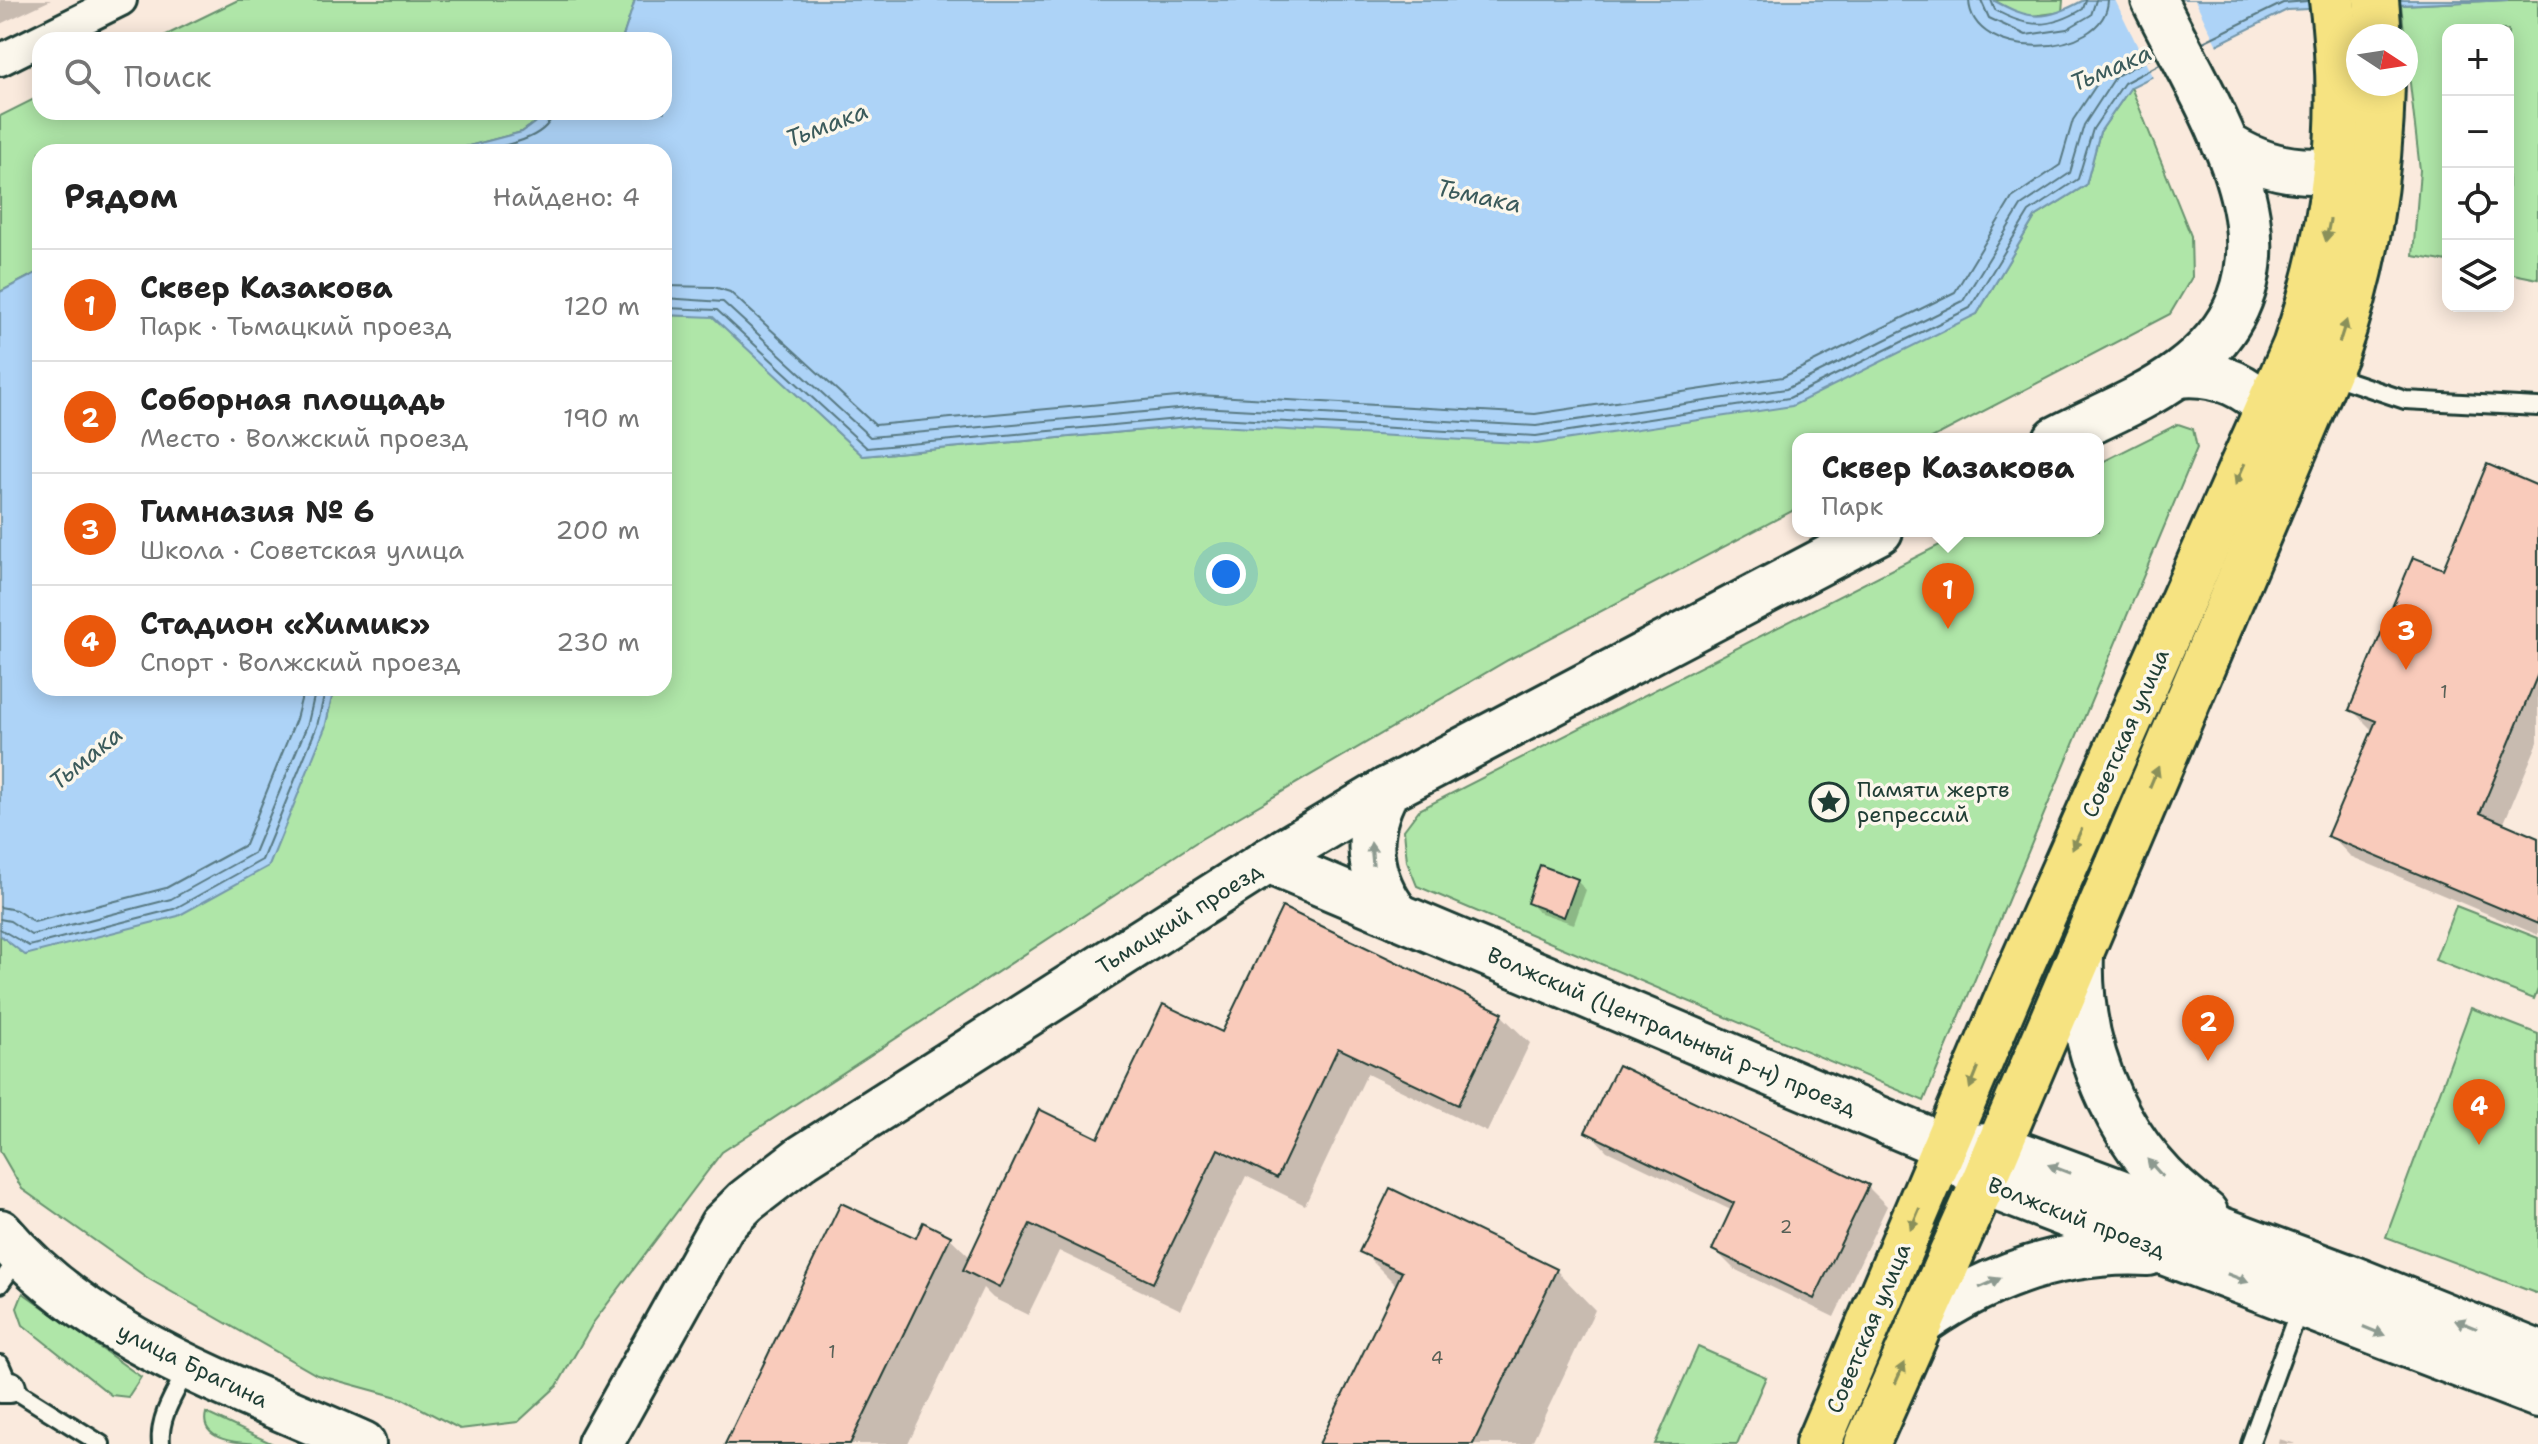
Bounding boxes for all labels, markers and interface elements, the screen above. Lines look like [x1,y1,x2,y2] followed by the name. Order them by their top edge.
[2346,24,2418,96] north arrow
[2442,24,2514,312] map controls
[2442,24,2514,96] button: +
[32,32,672,120] search box
[2065,37,2157,99] water label: Тьмака
[60,54,104,98] icon: search
[124,56,212,97] text: Поиск
[781,95,873,155] water label: Тьмака
[2442,96,2514,168] button: −
[2442,168,2514,240] button: locate
[1434,171,1524,221] water label: Тьмака
[64,173,178,219] text: Рядом
[493,179,640,214] text: Найдено: 4
[2321,217,2333,242] one-way arrow
[2442,240,2514,312] button: layers
[140,267,393,308] text: Сквер Казакова
[84,288,96,323] text: 1
[564,288,640,323] text: 120 m
[140,308,451,343] text: Парк · Тьмацкий проезд
[2337,319,2350,343] one-way arrow
[140,379,445,420] text: Соборная площадь
[81,400,99,435] text: 2
[563,400,640,435] text: 190 m
[140,420,468,455] text: Место · Волжский проезд
[1792,433,2104,537] popup
[1822,447,2074,488] text: Сквер Казакова
[2233,462,2247,485] one-way arrow
[1822,488,1883,523] text: Парк
[140,491,374,532] text: Гимназия № 6
[81,512,99,547] text: 3
[555,512,640,547] text: 200 m
[140,532,464,567] text: Школа · Советская улица
[1206,554,1246,594] your location
[1922,563,1974,629] pin: 1
[140,603,430,644] text: Стадион «Химик»
[2380,604,2432,670] pin: 3
[81,624,99,659] text: 4
[556,624,640,659] text: 230 m
[140,644,461,679] text: Спорт · Волжский проезд
[2075,644,2176,822] street label: Советская улица
[2440,680,2448,704] house number: 1
[43,719,129,797] water label: Тьмака
[2148,765,2161,789] one-way arrow
[1857,775,2010,829] place label: Памяти жертв репрессий
[1808,781,1850,823] place icon: Памяти жертв репрессий
[2071,827,2084,851] one-way arrow
[1365,842,1378,867] one-way arrow
[1091,856,1268,981] street label: Тьмацкий проезд
[1483,940,1861,1123] street label: Волжский (Центральный р-н) проезд
[2182,995,2234,1061] pin: 2
[1968,1066,1981,1090] one-way arrow
[2453,1079,2505,1145] pin: 4
[2147,1158,2165,1177] one-way arrow
[2047,1163,2071,1175] one-way arrow
[1984,1170,2170,1265] street label: Волжский проезд
[1908,1207,1922,1231] one-way arrow
[1780,1215,1792,1239] house number: 2
[1820,1238,1917,1418] street label: Советская улица
[2226,1273,2250,1285] one-way arrow
[1978,1276,2001,1290] one-way arrow
[113,1316,273,1415] street label: улица Брагина
[2454,1317,2478,1330] one-way arrow
[2362,1324,2386,1337] one-way arrow
[828,1340,836,1364] house number: 1
[1431,1346,1443,1370] house number: 4
[1893,1361,1906,1385] one-way arrow

